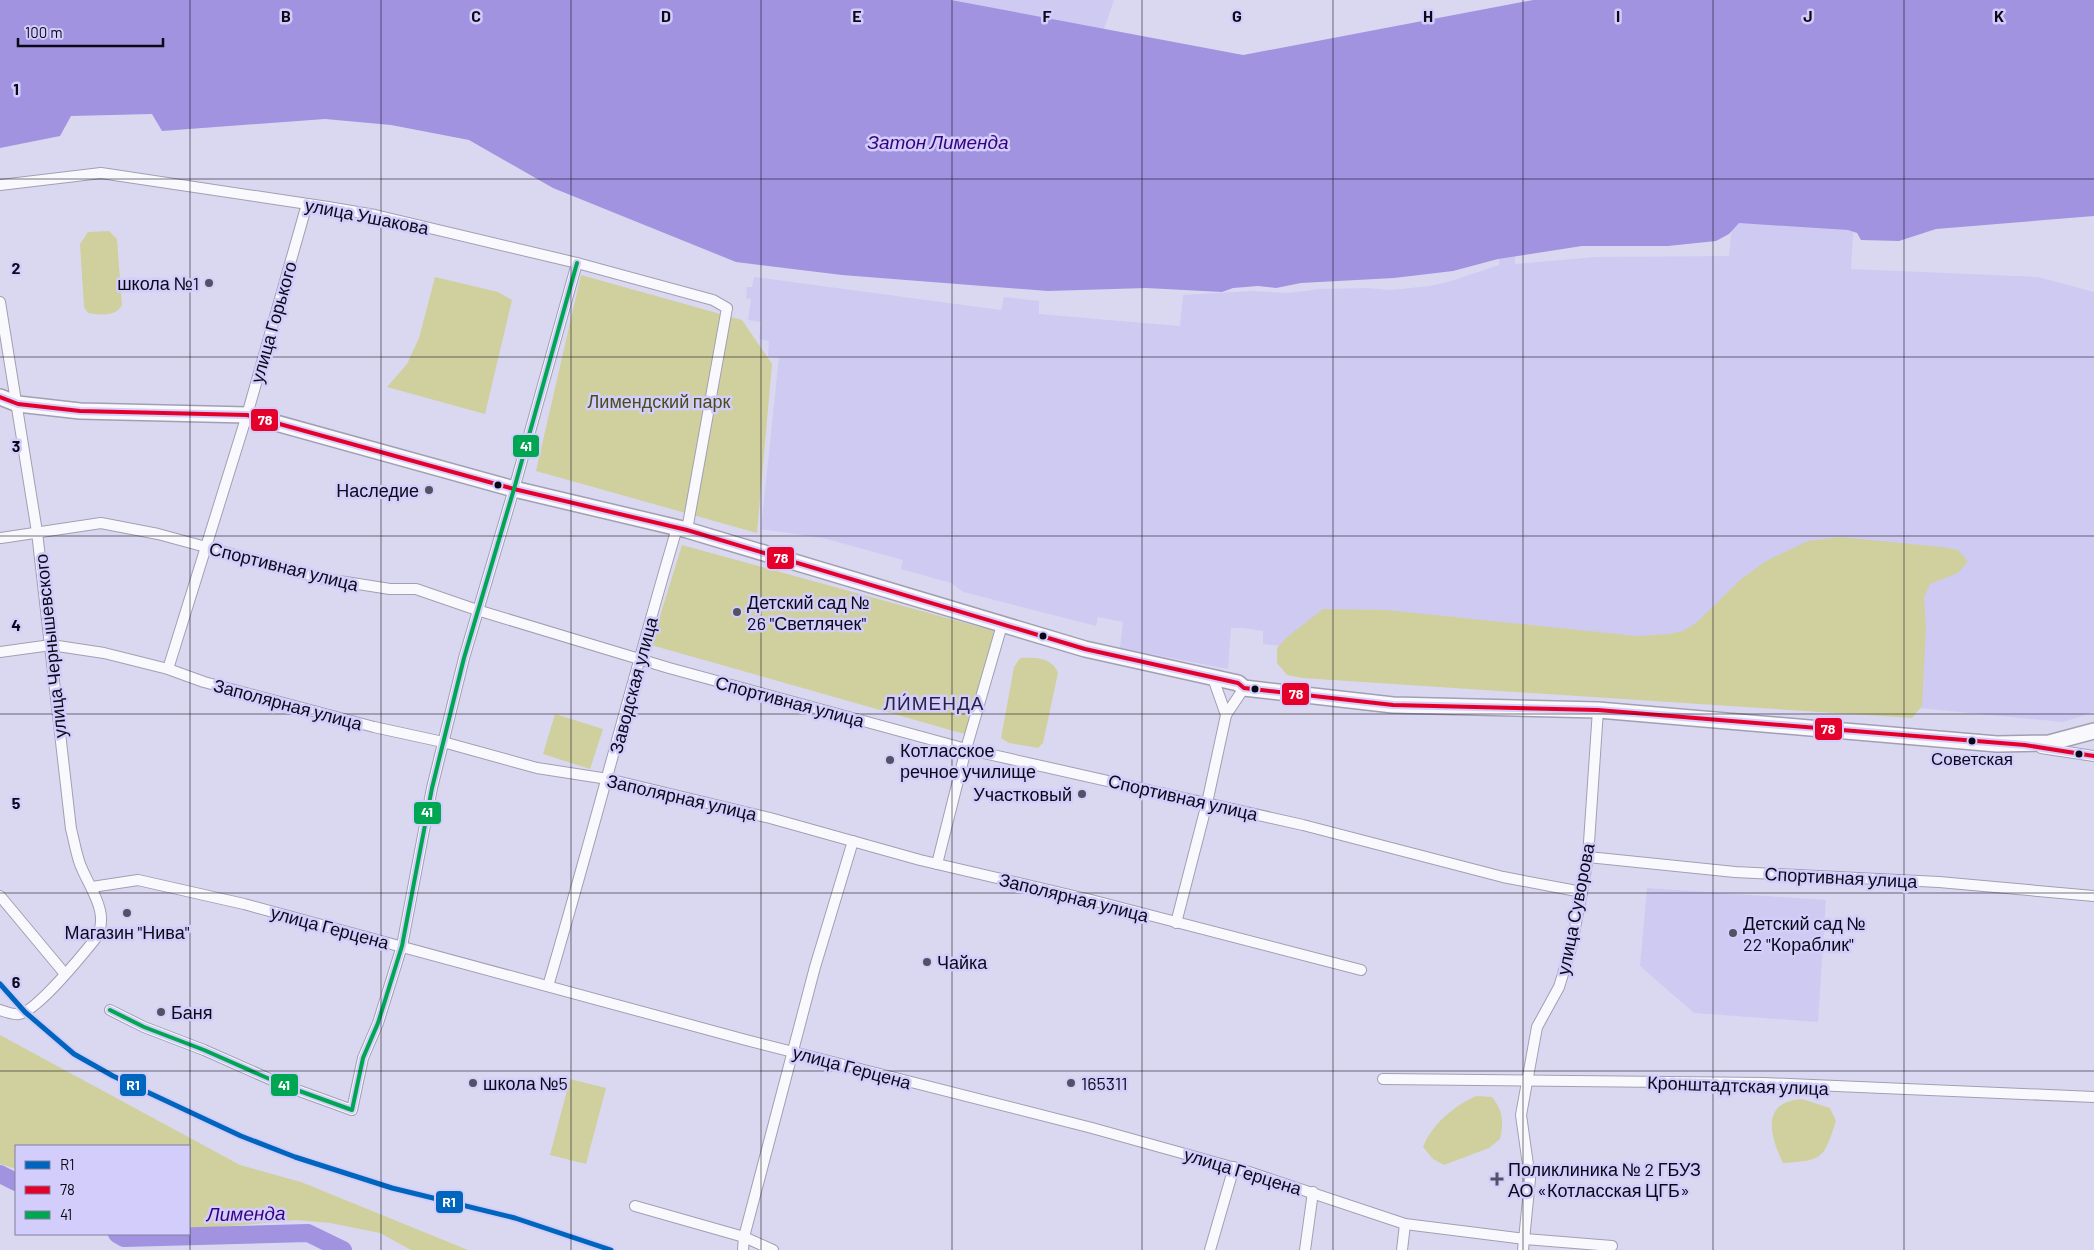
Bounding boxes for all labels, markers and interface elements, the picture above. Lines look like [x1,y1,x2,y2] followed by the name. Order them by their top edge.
[281,6,291,25] text: B
[471,6,481,25] text: C
[661,6,671,25] text: D
[852,6,862,25] text: E
[1043,6,1052,25] text: F
[1232,6,1242,25] text: G
[1423,6,1433,25] text: H
[1616,6,1620,25] text: I
[1803,6,1813,25] text: J
[1994,6,2004,25] text: K
[18,15,162,47] scale bar
[25,23,63,41] text: 100 m
[13,79,19,98] text: 1
[867,130,1009,153] water label: Затон Лименда
[303,193,432,239] street label: улица Ушакова
[12,258,21,277] text: 2
[245,259,301,385] street label: улица Горького
[117,272,199,294] place label: школа №1
[203,277,215,289] marker: школа №1
[588,390,731,412] park label: Лимендский парк
[250,408,279,432] line badge: 78
[258,411,273,428] text: 78
[512,434,540,458] line badge: 41
[12,436,20,455] text: 3
[520,437,532,454] text: 41
[336,479,419,501] place label: Наследие
[493,480,503,490] unlabelled marker
[423,484,435,496] marker: Наследие
[207,537,362,595] street label: Спортивная улица
[766,546,795,570] line badge: 78
[774,549,789,566] text: 78
[29,553,71,739] street label: улица Чернышевского
[747,591,870,634] place label: Детский сад № 26 "Светлячек"
[731,606,743,618] marker: Детский сад № 26 "Светлячек"
[604,613,662,756] street label: Заводская улица
[11,615,21,634] text: 4
[1038,631,1048,641] unlabelled marker
[713,671,868,732] street label: Спортивная улица
[211,674,366,735] street label: Заполярная улица
[1281,682,1310,706] line badge: 78
[1250,684,1260,694] unlabelled marker
[1289,685,1304,702] text: 78
[884,691,984,714] district label: ЛИ́МЕНДА
[1814,717,1843,741] line badge: 78
[1821,720,1836,737] text: 78
[1967,736,1977,746] marker: Советская
[900,739,1036,782] place label: Котласское речное училище
[1931,748,2013,768] place label: Советская
[2074,749,2084,759] unlabelled marker
[884,754,896,766] marker: Котласское речное училище
[605,769,760,825] street label: Заполярная улица
[1106,769,1261,825] street label: Спортивная улица
[973,783,1072,805] place label: Участковый
[1076,788,1088,800] marker: Участковый
[12,793,21,812] text: 5
[413,801,442,825] line badge: 41
[421,803,433,820] text: 41
[1551,840,1599,977] street label: улица Суворова
[1764,862,1919,892] street label: Спортивная улица
[997,868,1152,926] street label: Заполярная улица
[268,901,393,954] street label: улица Герцена
[121,907,133,919] marker: Магазин "Нива"
[1743,912,1866,955] place label: Детский сад № 22 "Кораблик"
[65,921,190,943] place label: Магазин "Нива"
[1727,927,1739,939] marker: Детский сад № 22 "Кораблик"
[937,951,988,973] place label: Чайка
[921,956,933,968] marker: Чайка
[12,972,21,991] text: 6
[171,1001,213,1023] place label: Баня
[155,1006,167,1018] marker: Баня
[790,1041,915,1094] street label: улица Герцена
[1647,1071,1830,1099] street label: Кронштадтская улица
[483,1072,568,1094] place label: школа №5
[1081,1072,1128,1094] place label: 165311
[119,1073,147,1097] line badge: R1
[270,1073,299,1097] line badge: 41
[126,1076,140,1093] text: R1
[278,1076,290,1093] text: 41
[467,1077,479,1089] marker: школа №5
[1065,1077,1077,1089] marker: 165311
[1182,1143,1305,1200] street label: улица Герцена
[15,1145,190,1235] legend
[60,1155,74,1173] text: R1
[1508,1158,1701,1201] place label: Поликлиника № 2 ГБУЗ АО «Котласская ЦГБ»
[1490,1172,1504,1186] marker: Поликлиника № 2 ГБУЗ АО «Котласская ЦГБ»
[60,1180,75,1198] text: 78
[435,1190,464,1214] line badge: R1
[442,1193,456,1210] text: R1
[204,1201,286,1225] water label: Лименда
[60,1205,72,1223] text: 41

